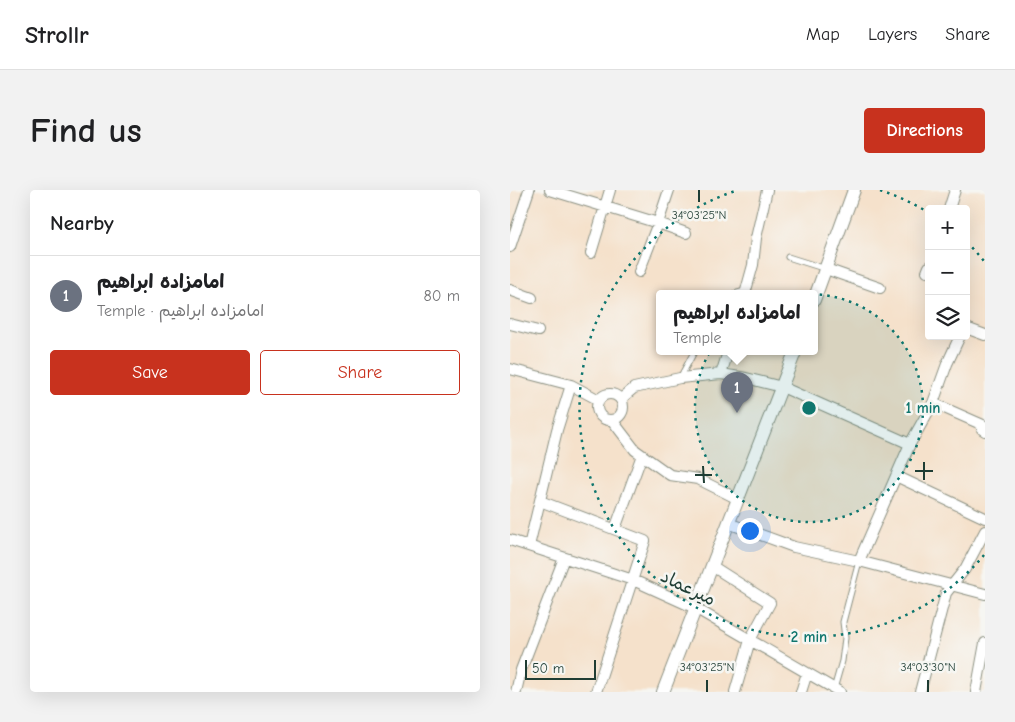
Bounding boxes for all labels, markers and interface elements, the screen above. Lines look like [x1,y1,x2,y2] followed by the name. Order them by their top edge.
[25,21,89,49] text: Strollr
[806,24,840,45] text: Map
[868,24,917,45] text: Layers
[945,24,990,45] text: Share
[864,108,985,153] button: Directions
[30,110,142,151] text: Find us
[925,205,970,340] map controls
[925,205,970,250] button: +
[672,208,726,222] text: 34°03'25"N
[50,211,114,235] text: Nearby
[925,250,970,295] button: −
[97,271,224,293] text: امامزاده ابراهیم
[63,287,69,305] text: 1
[423,287,460,305] text: 80 m
[656,290,818,355] popup
[925,295,970,340] button: layers
[97,302,264,320] text: Temple · امامزاده ابراهیم
[673,302,801,324] text: امامزاده ابراهیم
[673,329,722,347] text: Temple
[50,350,250,395] button: Save
[260,350,460,395] button: Share
[721,372,753,413] pin: 1
[800,399,818,417] centre of rings
[906,399,940,417] text: 1 min
[737,518,763,544] your location
[657,566,719,610] street label: میرعماد
[791,628,827,646] text: 2 min
[525,657,596,680] scale bar
[532,660,564,677] text: 50 m
[680,660,734,674] text: 34°03'25"N
[900,660,956,674] text: 34°03'30"N

